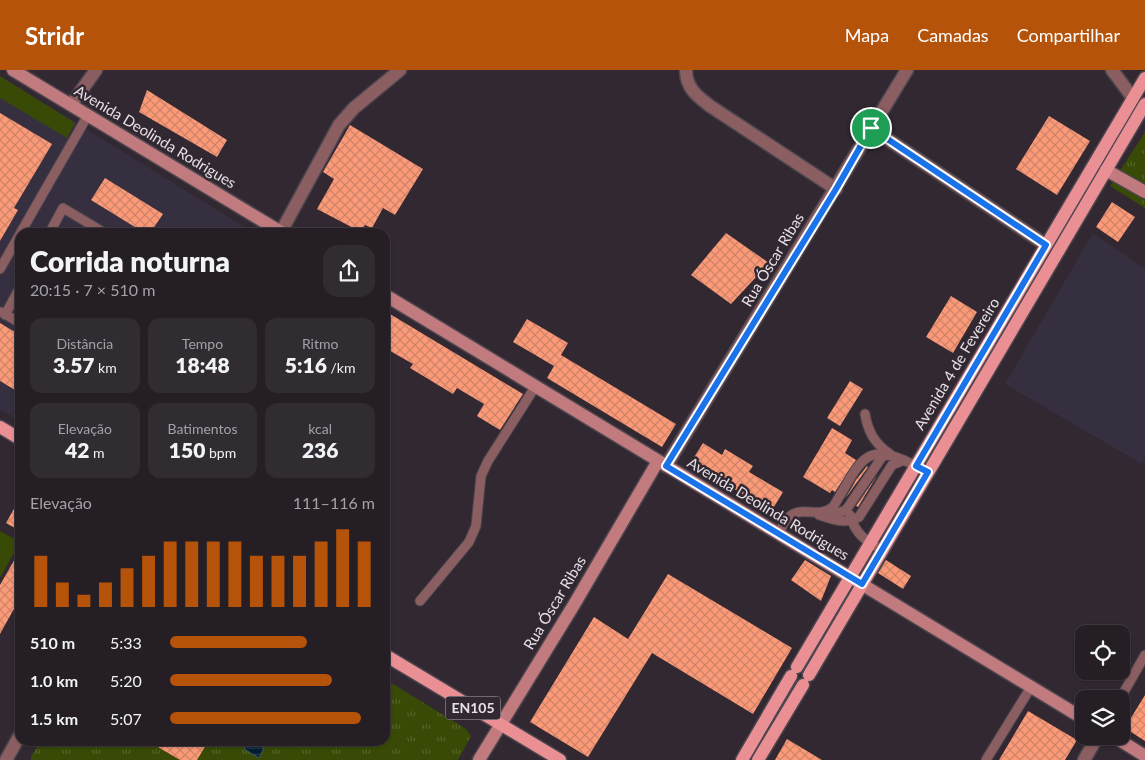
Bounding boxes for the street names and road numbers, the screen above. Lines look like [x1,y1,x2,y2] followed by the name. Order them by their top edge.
[72,81,239,192] street label: Avenida Deolinda Rodrigues
[737,209,807,310] street label: Rua Óscar Ribas
[910,294,1003,433] street label: Avenida 4 de Fevereiro
[685,453,852,564] street label: Avenida Deolinda Rodrigues
[519,552,589,653] street label: Rua Óscar Ribas
[446,696,500,720] road number: EN105

